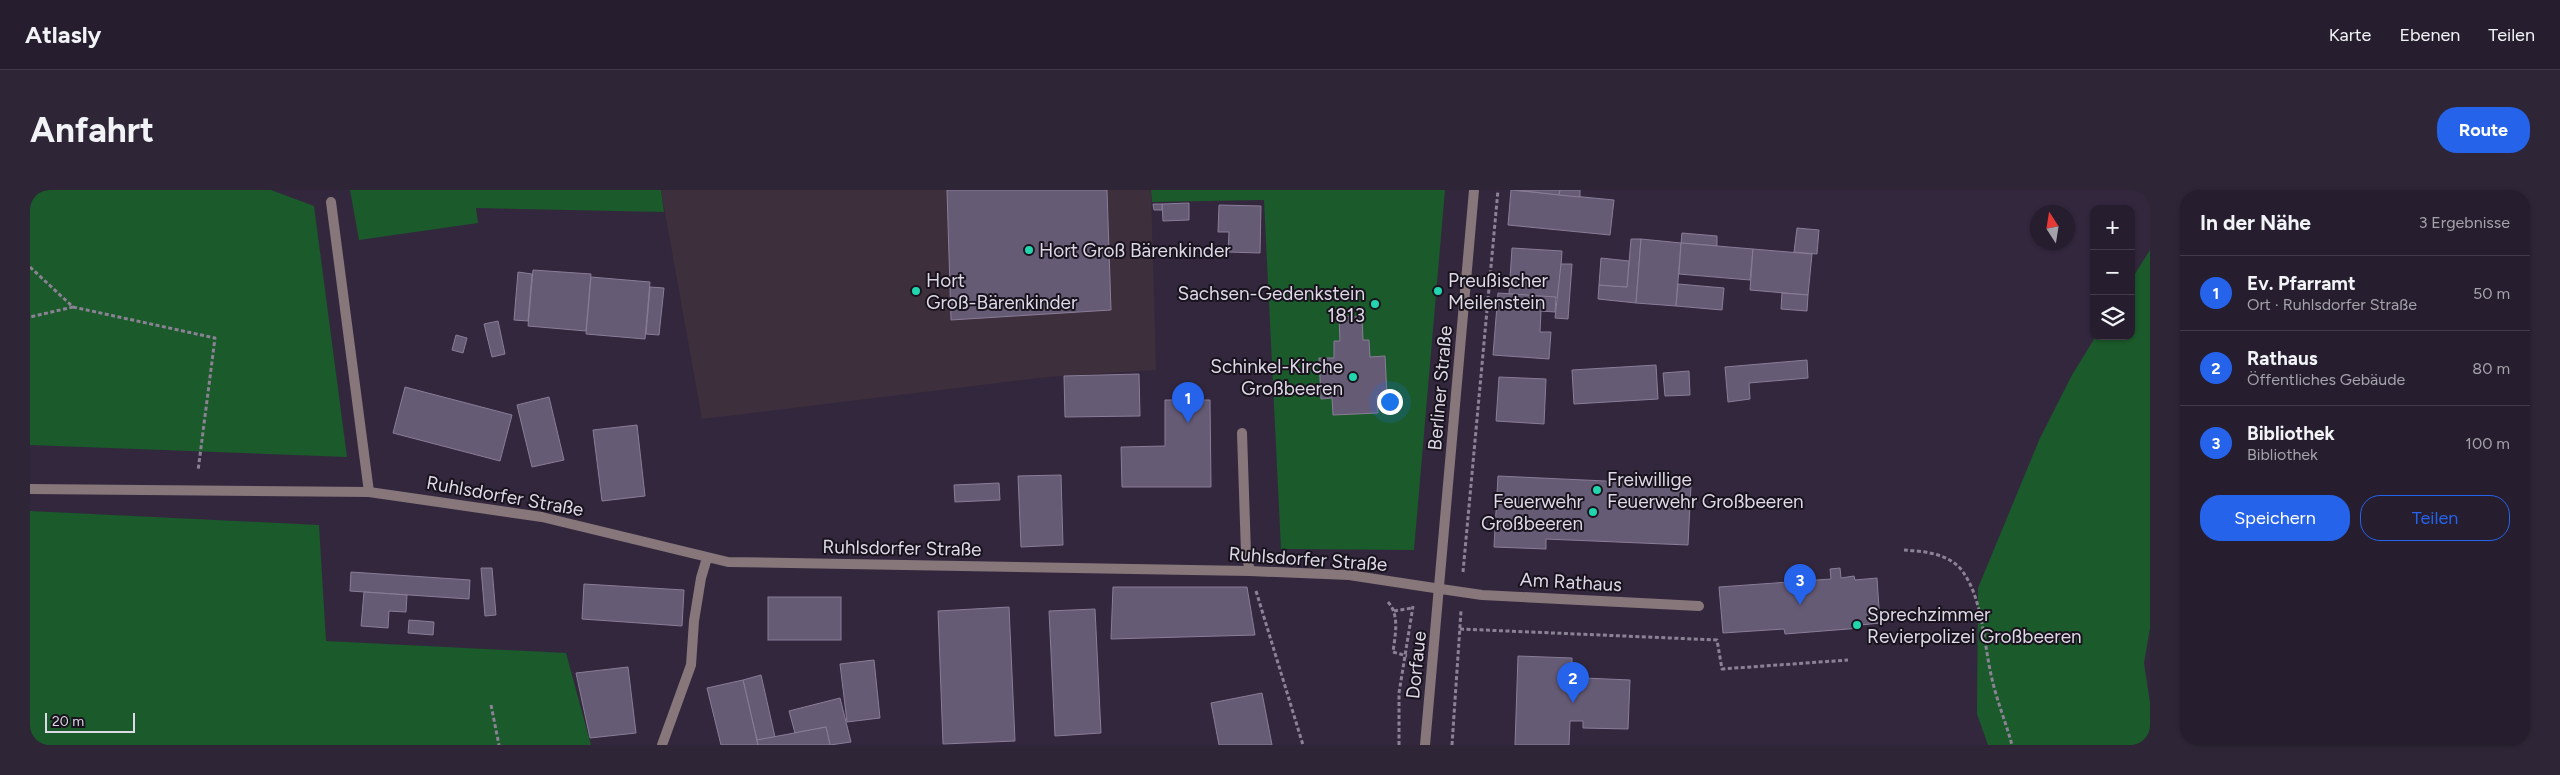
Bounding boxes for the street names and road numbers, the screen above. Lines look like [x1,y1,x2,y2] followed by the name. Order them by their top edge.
[1423,325,1457,451] street label: Berliner Straße
[425,471,585,521] street label: Ruhlsdorfer Straße
[822,535,982,561] street label: Ruhlsdorfer Straße
[1228,542,1388,576] street label: Ruhlsdorfer Straße
[1519,568,1623,596] street label: Am Rathaus
[1401,630,1431,700] street label: Dorfaue

